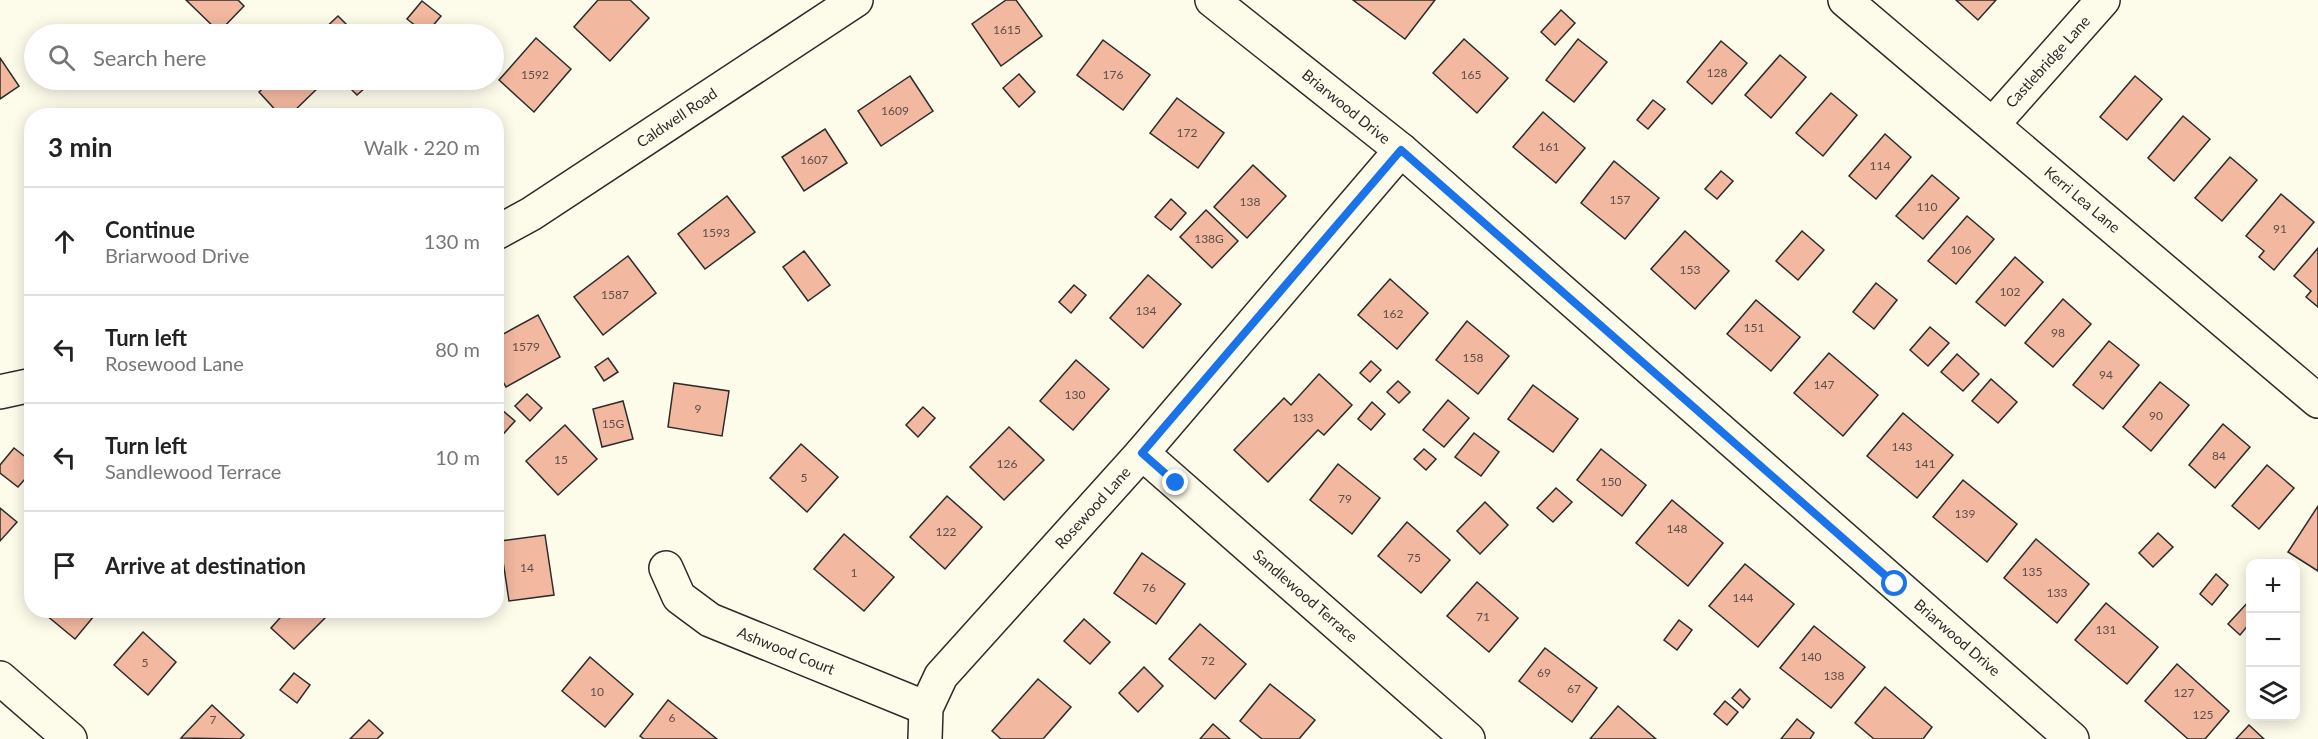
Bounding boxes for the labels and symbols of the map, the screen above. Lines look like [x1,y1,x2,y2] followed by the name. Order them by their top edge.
[2001,12,2093,111] street label: Castlebridge Lane
[993,22,1021,37] house number: 1615
[1299,65,1394,147] street label: Briarwood Drive
[1707,65,1727,80] house number: 128
[521,67,549,82] house number: 1592
[1103,67,1123,82] house number: 176
[1461,67,1481,82] house number: 165
[633,84,720,151] street label: Caldwell Road
[881,103,909,118] house number: 1609
[1177,125,1197,140] house number: 172
[1539,139,1559,154] house number: 161
[800,152,828,167] house number: 1607
[1870,158,1890,173] house number: 114
[2041,162,2124,236] street label: Kerri Lea Lane
[1610,192,1630,207] house number: 157
[1240,194,1260,209] house number: 138
[1917,199,1937,214] house number: 110
[2273,221,2287,236] house number: 91
[702,225,730,240] house number: 1593
[1194,231,1224,246] house number: 138G
[1951,242,1971,257] house number: 106
[1680,262,1700,277] house number: 153
[2000,284,2020,299] house number: 102
[601,287,629,302] house number: 1587
[1136,303,1156,318] house number: 134
[1383,306,1403,321] house number: 162
[1744,320,1764,335] house number: 151
[2051,325,2065,340] house number: 98
[512,339,540,354] house number: 1579
[1463,350,1483,365] house number: 158
[2099,367,2113,382] house number: 94
[1814,377,1834,392] house number: 147
[1065,387,1085,402] house number: 130
[695,401,702,416] house number: 9
[2149,408,2163,423] house number: 90
[1293,410,1313,425] house number: 133
[602,416,625,431] house number: 15G
[1892,439,1912,454] house number: 143
[2212,448,2226,463] house number: 84
[554,452,568,467] house number: 15
[997,456,1017,471] house number: 126
[1915,456,1935,471] house number: 141
[1051,463,1134,552] street label: Rosewood Lane
[1162,469,1188,495] route end
[801,470,808,485] house number: 5
[1601,474,1621,489] house number: 150
[1338,491,1352,506] house number: 79
[1955,506,1975,521] house number: 139
[1667,521,1687,536] house number: 148
[936,524,956,539] house number: 122
[1250,545,1362,645] street label: Sandlewood Terrace
[1407,550,1421,565] house number: 75
[520,560,534,575] house number: 14
[2022,564,2042,579] house number: 135
[851,565,858,580] house number: 1
[1881,570,1907,596] route start
[1142,580,1156,595] house number: 76
[2047,585,2067,600] house number: 133
[1733,590,1753,605] house number: 144
[1911,595,2004,680] street label: Briarwood Drive
[1476,609,1490,624] house number: 71
[735,622,838,678] street label: Ashwood Court
[2096,622,2116,637] house number: 131
[1801,649,1821,664] house number: 140
[1201,653,1215,668] house number: 72
[142,655,149,670] house number: 5
[1537,665,1551,680] house number: 69
[1824,668,1844,683] house number: 138
[1567,681,1581,696] house number: 67
[590,684,604,699] house number: 10
[2174,685,2194,700] house number: 127
[2193,707,2213,722] house number: 125
[669,710,676,725] house number: 6
[210,712,217,727] house number: 7

